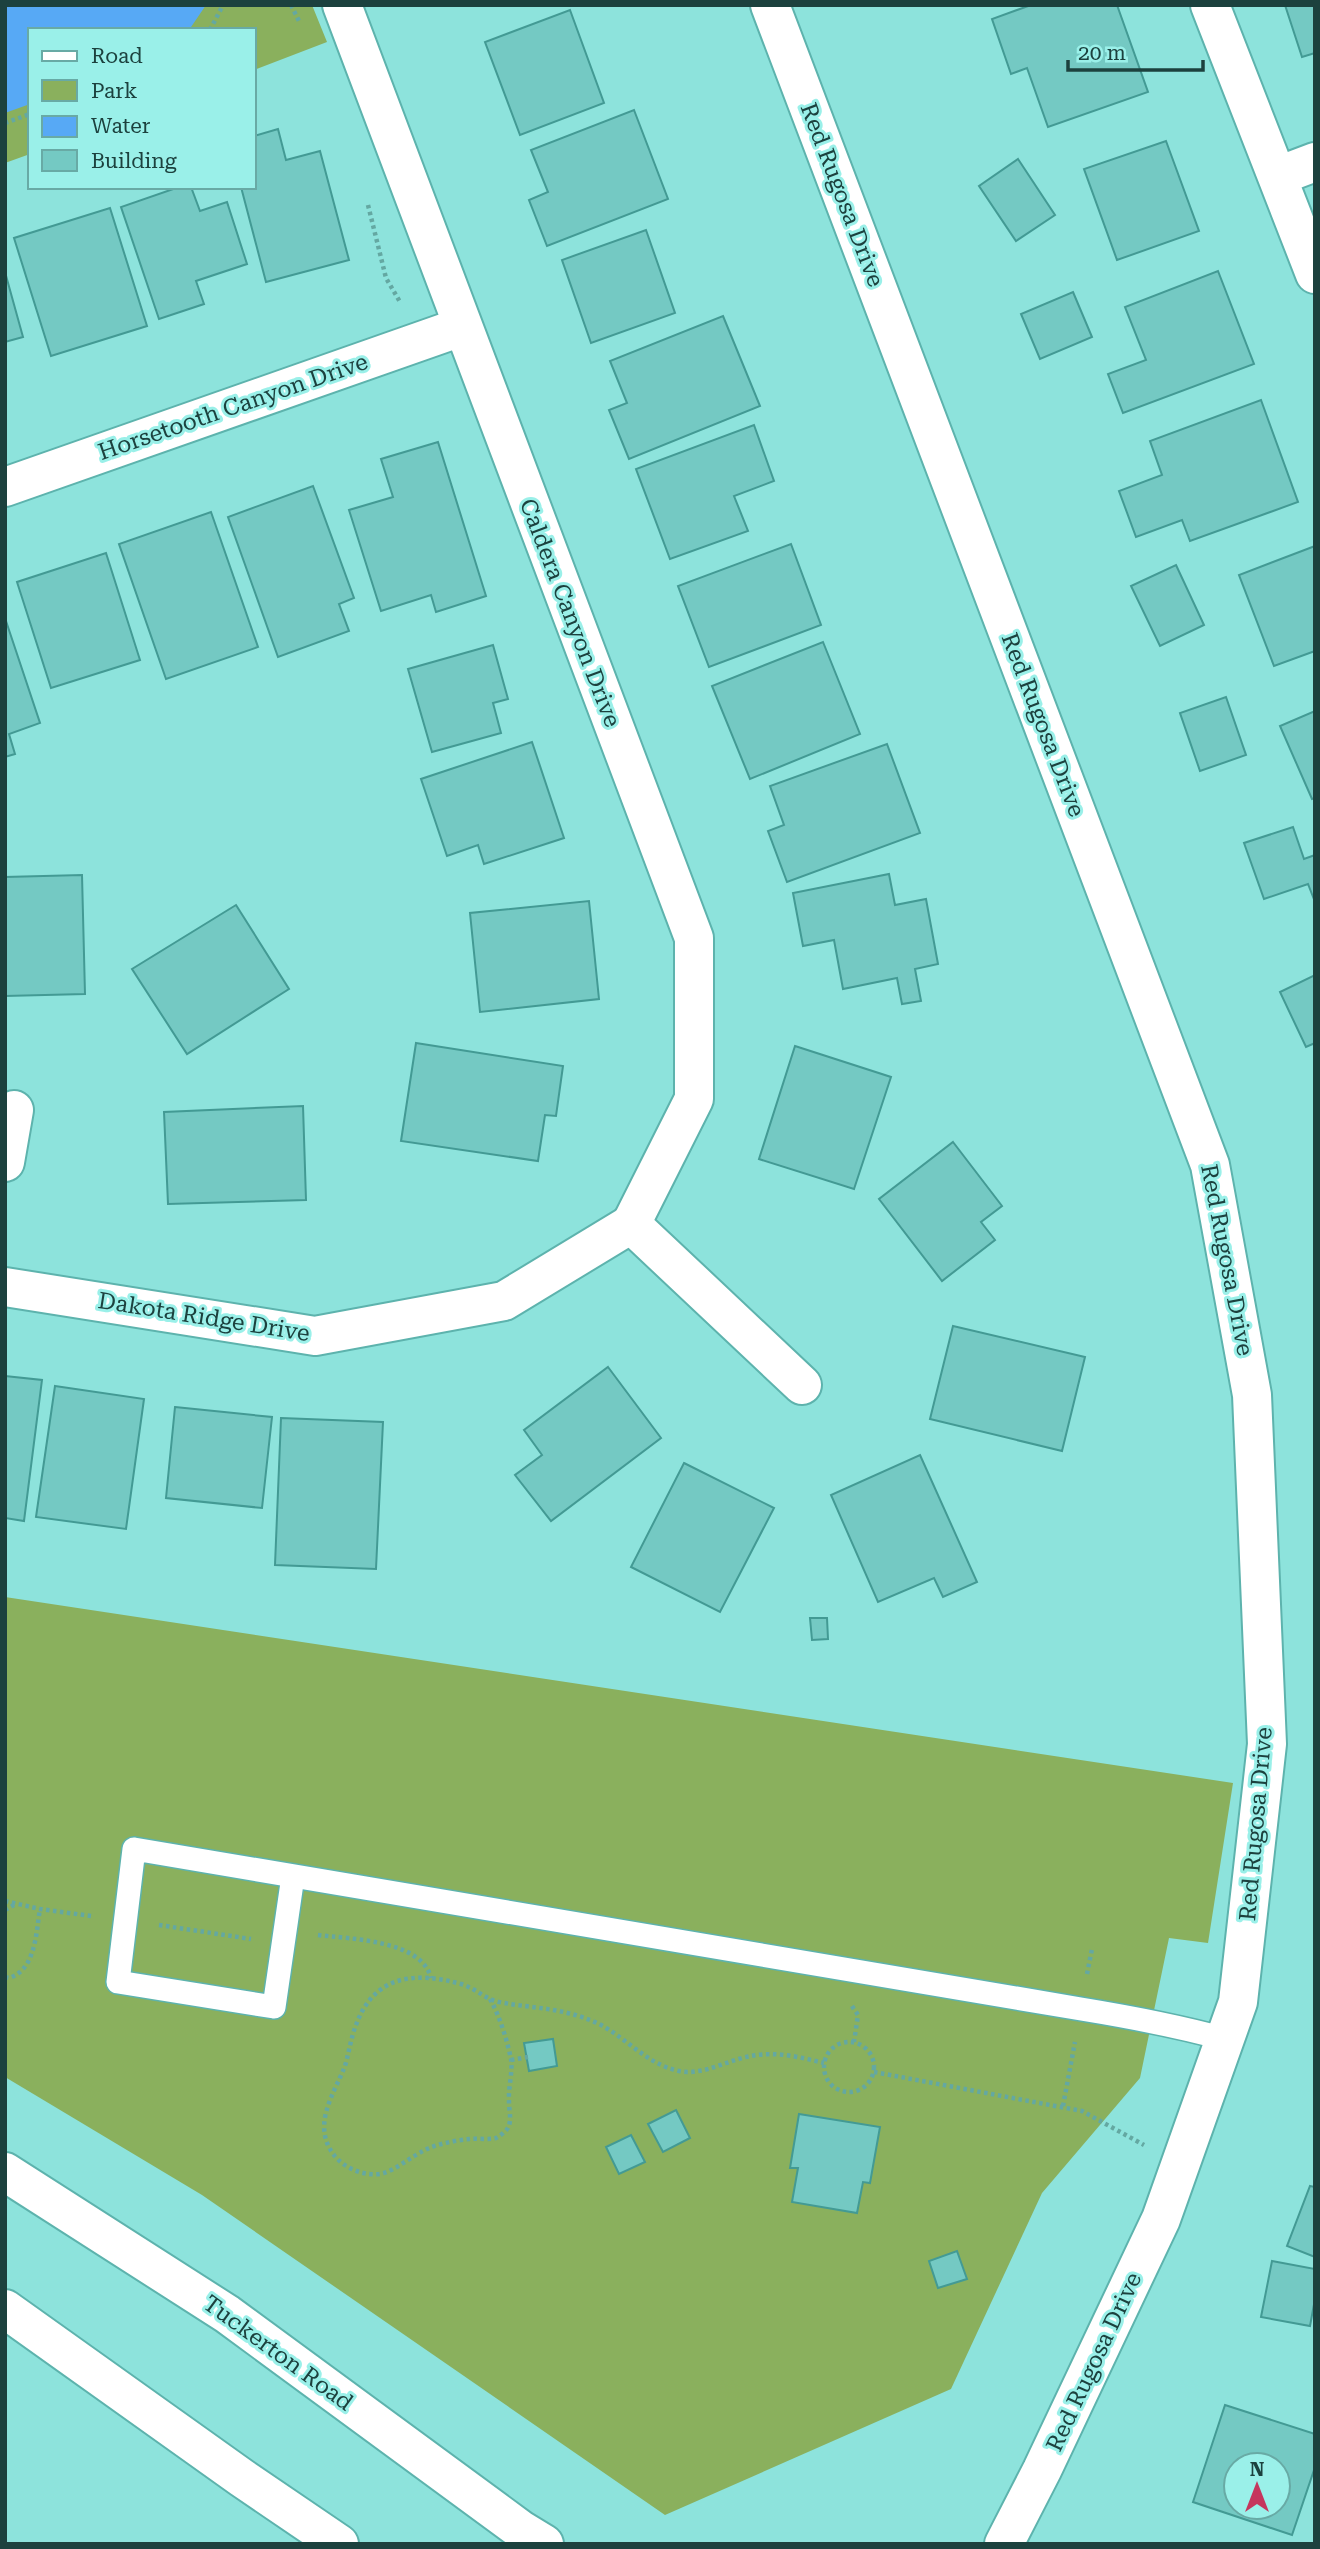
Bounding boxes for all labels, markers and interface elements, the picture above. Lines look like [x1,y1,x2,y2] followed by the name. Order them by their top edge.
[28,28,256,189] legend
[1068,28,1203,72] scale bar
[1078,41,1126,65] text: 20 m
[91,44,143,68] text: Road
[91,79,137,103] text: Park
[795,99,889,291] street label: Red Rugosa Drive
[91,114,151,138] text: Water
[91,149,177,173] text: Building
[95,348,371,466] street label: Horsetooth Canyon Drive
[514,495,626,731] street label: Caldera Canyon Drive
[996,629,1090,821] street label: Red Rugosa Drive
[1195,1162,1259,1358] street label: Red Rugosa Drive
[96,1287,312,1347] street label: Dakota Ridge Drive
[1234,1726,1278,1922] street label: Red Rugosa Drive
[1041,2268,1147,2456] street label: Red Rugosa Drive
[198,2290,358,2416] street label: Tuckerton Road
[1222,2451,1292,2521] north arrow
[1250,2458,1265,2481] text: N

